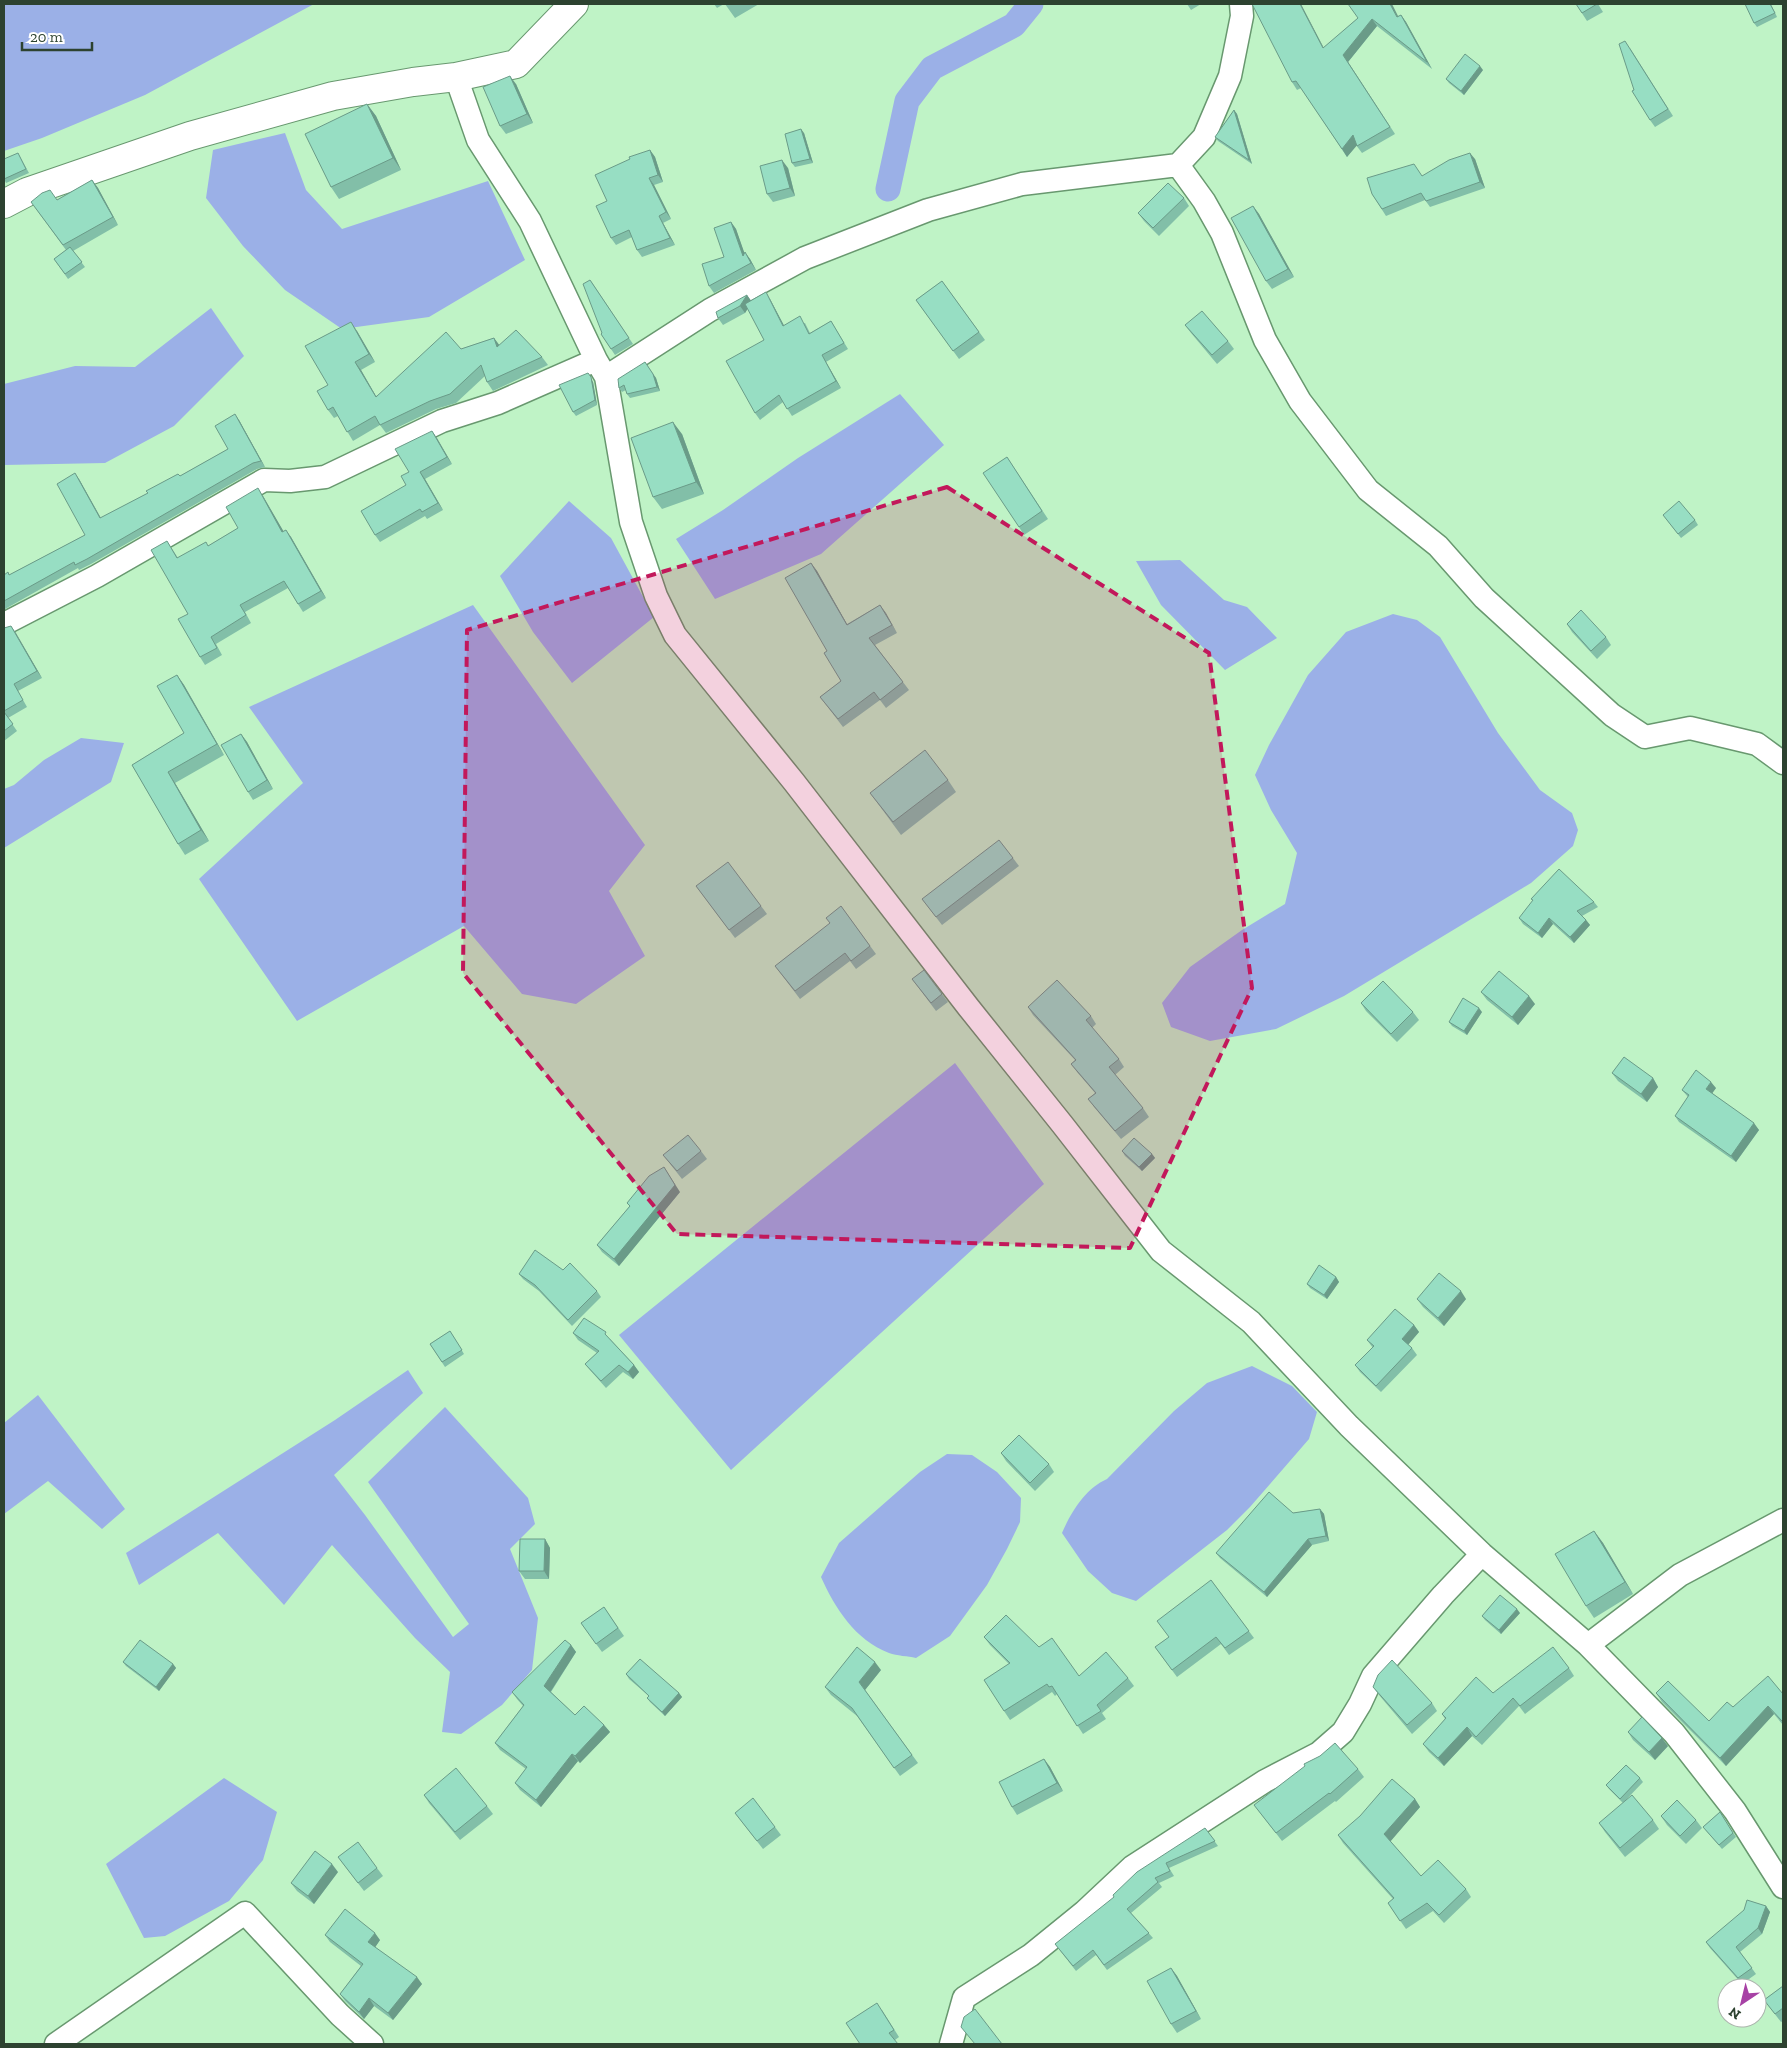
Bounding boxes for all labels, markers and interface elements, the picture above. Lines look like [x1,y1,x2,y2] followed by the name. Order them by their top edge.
[22,20,92,52] scale bar
[30,28,63,46] text: 20 m
[1717,1978,1767,2028] north arrow
[1725,2003,1744,2023] text: N

